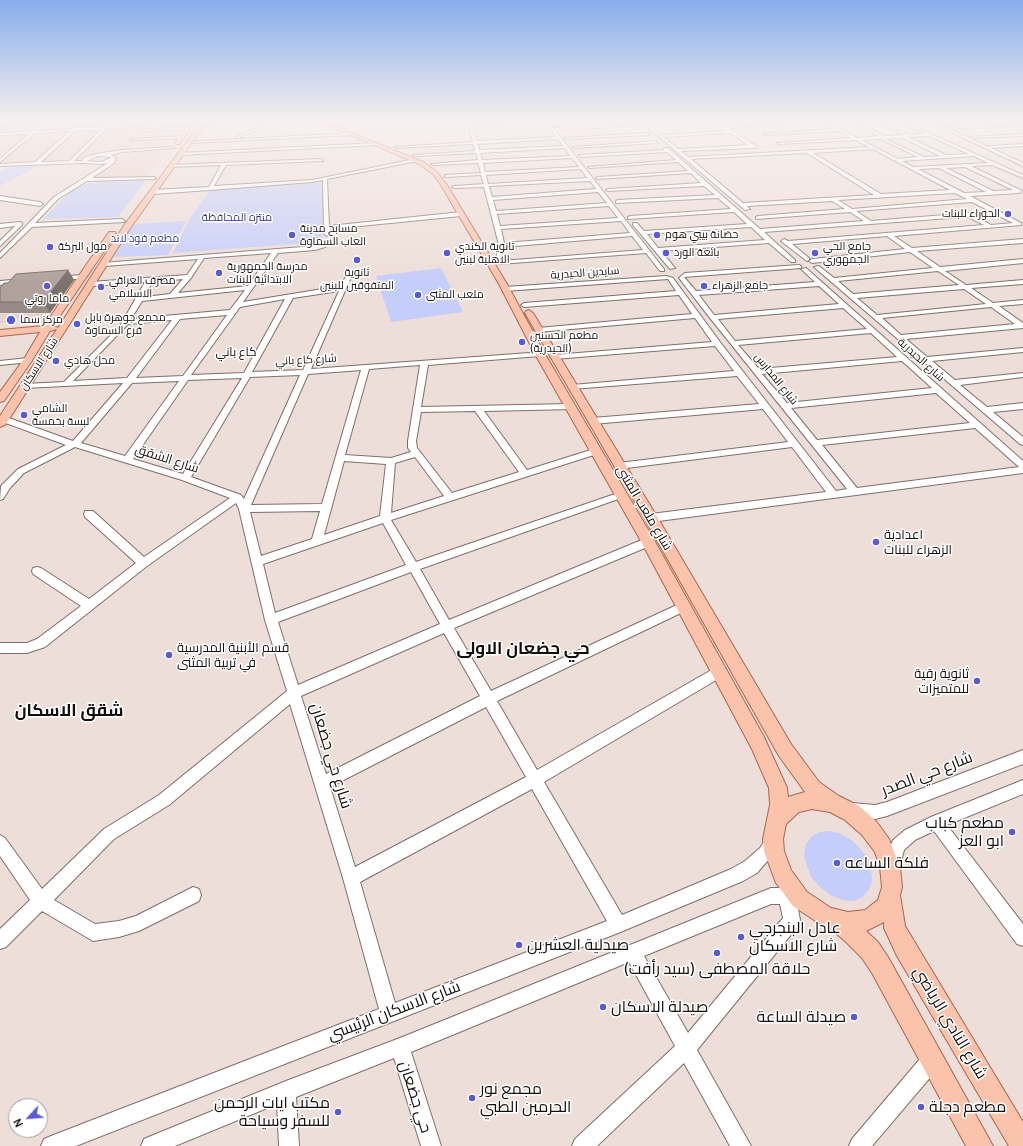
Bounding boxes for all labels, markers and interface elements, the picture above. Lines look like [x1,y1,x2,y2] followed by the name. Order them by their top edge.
[942,207,1000,221] place label: الحوراء للبنات
[1003,209,1013,219] marker: الحوراء للبنات
[202,211,272,225] park label: منتزه المحافظة
[300,222,366,248] place label: مسابح مدينة العاب السماوة
[665,228,738,242] place label: حضانة بيبي هوم
[287,230,297,240] marker: مسابح مدينة العاب السماوة
[652,230,662,240] marker: حضانة بيبي هوم
[111,232,179,246] park label: مطعم فود لاند
[58,240,107,254] place label: مول البركة
[455,240,514,266] place label: ثانوية الكندي الاهلية لبنين
[823,240,871,266] place label: جامع الحي الجمهوري
[45,242,55,252] marker: مول البركة
[674,246,719,260] place label: بائعة الورد
[442,248,452,258] marker: ثانوية الكندي الاهلية لبنين
[661,248,671,258] marker: بائعة الورد
[810,248,820,258] marker: جامع الحي الجمهوري
[352,255,362,265] marker: ثانوية المتفوقين للبنين
[227,260,307,286] place label: مدرسة الحمهورية الابتدائية للبنات
[550,264,620,282] street label: سايدين الحيدرية
[320,266,394,292] place label: ثانوية المتفوقين للبنين
[214,268,224,278] marker: مدرسة الحمهورية الابتدائية للبنات
[109,274,176,300] place label: مصرف العراقي الاسلامي
[712,279,768,293] place label: جامع الزهراء
[42,281,52,291] marker: ماما روتي
[699,281,709,291] marker: جامع الزهراء
[96,282,106,292] marker: مصرف العراقي الاسلامي
[426,288,484,302] place label: ملعب المثنى
[413,290,423,300] marker: ملعب المثنى
[25,292,69,306] place label: ماما روتي
[85,311,166,337] place label: مجمع جوهرة بابل فرع السماوة
[20,313,63,327] place label: مركز سما
[5,314,17,326] marker: مركز سما
[72,319,82,329] marker: مجمع جوهرة بابل فرع السماوة
[530,329,598,355] place label: مطعم الحسنين (الحيدرية)
[17,335,61,393] street label: شارع الاسكان
[895,335,947,385] street label: شارع الحيدرية
[517,337,527,347] marker: مطعم الحسنين (الحيدرية)
[216,345,256,359] district label: كاع باني
[751,351,801,407] street label: شارع المدارس
[275,352,337,368] street label: شارع كاع باني
[64,354,115,368] place label: محل هادي
[51,356,61,366] marker: محل هادي
[32,402,89,428] place label: الشامي لبسة بخمسة
[19,410,29,420] marker: الشامي لبسة بخمسة
[133,441,201,477] street label: شارع الشقق
[612,463,676,553] street label: شارع ملعب المثنى
[884,527,952,558] place label: اعدادية الزهراء للبنات
[871,537,881,547] marker: اعدادية الزهراء للبنات
[457,639,589,659] district label: حي جضعان الاولى
[177,640,289,671] place label: قسم الأبنية المدرسية في تربية المثنى
[164,650,174,660] marker: قسم الأبنية المدرسية في تربية المثنى
[914,666,969,697] place label: ثانوية رقية للمتميزات
[972,676,982,686] marker: ثانوية رقية للمتميزات
[15,701,123,721] district label: شقق الاسكان
[306,701,356,811] street label: شارع حي جضعان
[879,748,975,800] street label: شارع حي الصدر
[925,813,1004,851] place label: مطعم كباب ابو العز
[1007,827,1017,837] marker: مطعم كباب ابو العز
[845,853,929,873] place label: فلكة الساعه
[832,858,842,868] marker: فلكة الساعه
[749,918,841,956] place label: عادل البنجرجي شارع الاسكان
[736,932,746,942] marker: عادل البنجرجي شارع الاسكان
[527,935,629,955] place label: صيدلية العشرين
[514,940,524,950] marker: صيدلية العشرين
[712,948,722,958] marker: حلاقة المصطفى (سيد رأفت)
[624,959,810,979] place label: حلاقة المصطفى (سيد رأفت)
[909,963,991,1083] street label: شارع النادي الرياضي
[325,977,463,1045] street label: شارع الاسكان الرئيسي
[611,997,708,1017] place label: صيدلة الاسكان
[598,1002,608,1012] marker: صيدلة الاسكان
[756,1007,846,1027] place label: صيدلة الساعة
[849,1012,859,1022] marker: صيدلة الساعة
[394,1059,436,1135] street label: حي جضعان
[480,1079,571,1117] place label: مجمع نور الحرمين الطبي
[214,1093,330,1131] place label: مكتب ايات الرحمن للسفر وسياحة
[467,1093,477,1103] marker: مجمع نور الحرمين الطبي
[929,1097,1006,1117] place label: مطعم دجلة
[8,1098,48,1138] north arrow
[916,1102,926,1112] marker: مطعم دجلة
[333,1107,343,1117] marker: مكتب ايات الرحمن للسفر وسياحة
[10,1116,26,1129] text: N

